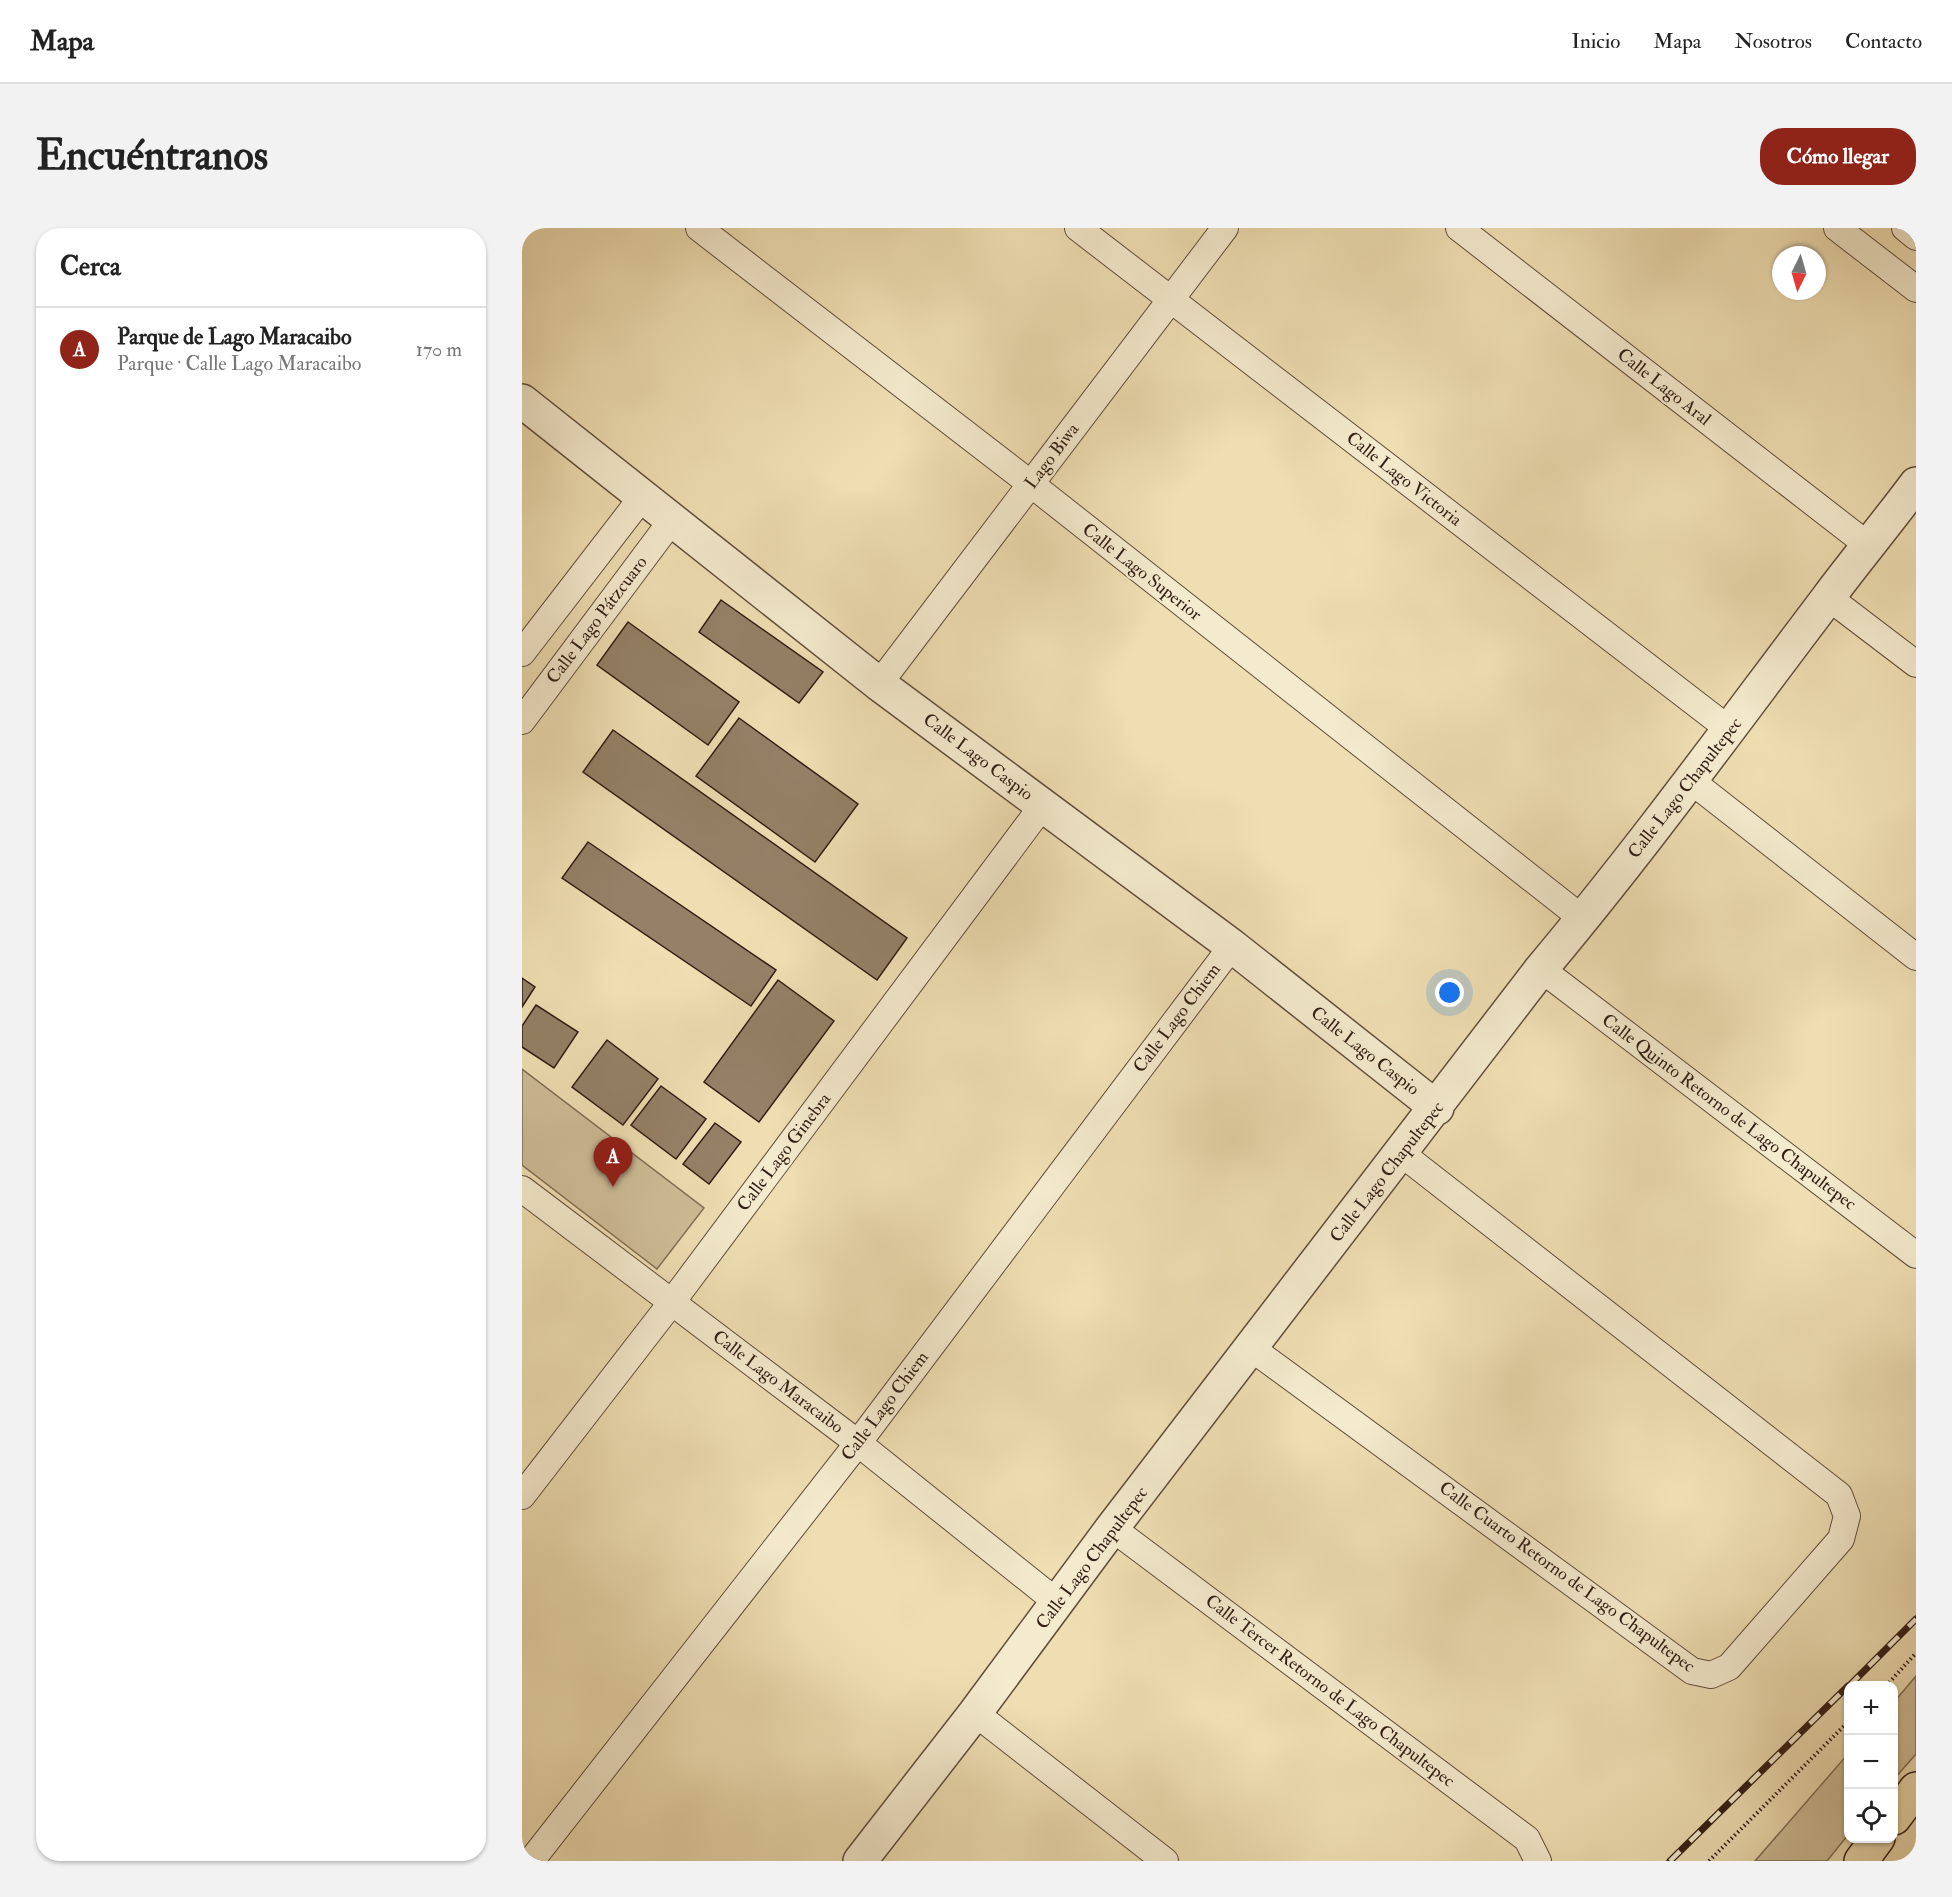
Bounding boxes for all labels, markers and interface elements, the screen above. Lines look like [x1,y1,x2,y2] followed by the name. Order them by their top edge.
[30,24,94,59] text: Mapa
[1571,28,1620,55] text: Inicio
[1653,28,1701,55] text: Mapa
[1734,28,1812,55] text: Nosotros
[1845,28,1922,55] text: Contacto
[1760,128,1916,185] button: Cómo llegar
[36,130,268,182] text: Encuéntranos
[1772,246,1826,300] north arrow
[60,251,121,283] text: Cerca
[117,323,351,351] text: Parque de Lago Maracaibo
[73,337,86,362] text: A
[416,337,462,362] text: 170 m
[1612,343,1716,431] street label: Calle Lago Aral
[117,351,361,376] text: Parque · Calle Lago Maracaibo
[1020,418,1085,493] street label: Lago Biwa
[1341,427,1467,532] street label: Calle Lago Victoria
[1078,518,1207,626] street label: Calle Lago Superior
[541,551,653,688] street label: Calle Lago Pátzcuaro
[918,708,1038,806] street label: Calle Lago Caspio
[1623,713,1747,863] street label: Calle Lago Chapultepec
[1128,959,1226,1077] street label: Calle Lago Chiem
[1435,978,1464,1007] your location
[1306,1001,1424,1101] street label: Calle Lago Caspio
[1597,1009,1861,1215] street label: Calle Quinto Retorno de Lago Chapultepec
[732,1088,836,1216] street label: Calle Lago Ginebra
[1325,1097,1449,1247] street label: Calle Lago Chapultepec
[594,1138,632,1187] pin: A
[708,1325,848,1439] street label: Calle Lago Maracaibo
[836,1347,934,1465] street label: Calle Lago Chiem
[1435,1476,1699,1678] street label: Calle Cuarto Retorno de Lago Chapultepec
[1031,1482,1153,1634] street label: Calle Lago Chapultepec
[1201,1590,1459,1792] street label: Calle Tercer Retorno de Lago Chapultepec
[1844,1681,1898,1843] map controls
[1844,1681,1898,1735] button: +
[1844,1735,1898,1789] button: −
[1844,1789,1898,1843] button: locate

